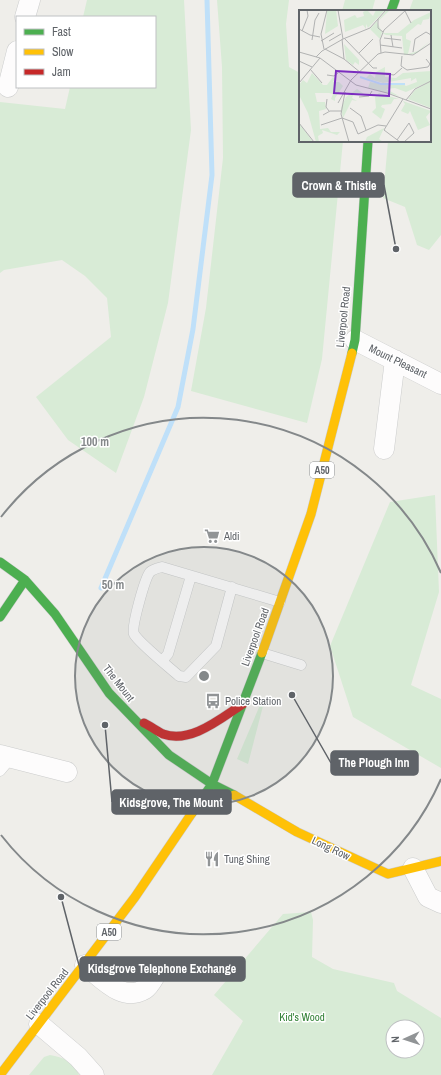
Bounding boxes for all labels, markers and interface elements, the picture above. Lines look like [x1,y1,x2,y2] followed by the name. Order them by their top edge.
[299,10,431,142] inset map
[16,16,156,88] legend
[52,24,71,40] text: Fast
[52,44,74,60] text: Slow
[52,64,71,80] text: Jam
[293,173,384,197] callout: Crown & Thistle
[302,178,377,194] text: Crown & Thistle
[333,286,353,348] street label: Liverpool Road
[367,341,430,381] street label: Mount Pleasant
[81,434,109,450] text: 100 m
[310,462,334,478] road number: A50
[203,527,221,545] supermarket icon: Aldi
[223,529,240,543] place label: Aldi
[102,577,124,593] text: 50 m
[238,606,272,668] street label: Liverpool Road
[100,662,138,705] street label: The Mount
[197,669,211,683] centre of rings
[204,692,222,710] bus stop icon: Police Station
[225,694,281,708] place label: Police Station
[331,751,418,775] callout: The Plough Inn
[338,755,410,771] text: The Plough Inn
[112,790,231,814] callout: Kidsgrove, The Mount
[119,795,223,811] text: Kidsgrove, The Mount
[310,833,353,863] street label: Long Row
[203,850,221,868] restaurant icon: Tung Shing
[224,852,270,866] place label: Tung Shing
[97,924,121,940] road number: A50
[80,957,245,981] callout: Kidsgrove Telephone Exchange
[88,961,237,977] text: Kidsgrove Telephone Exchange
[23,966,71,1022] street label: Liverpool Road
[279,1010,325,1024] park label: Kid's Wood
[385,1019,425,1059] north arrow
[388,1036,402,1043] text: N

